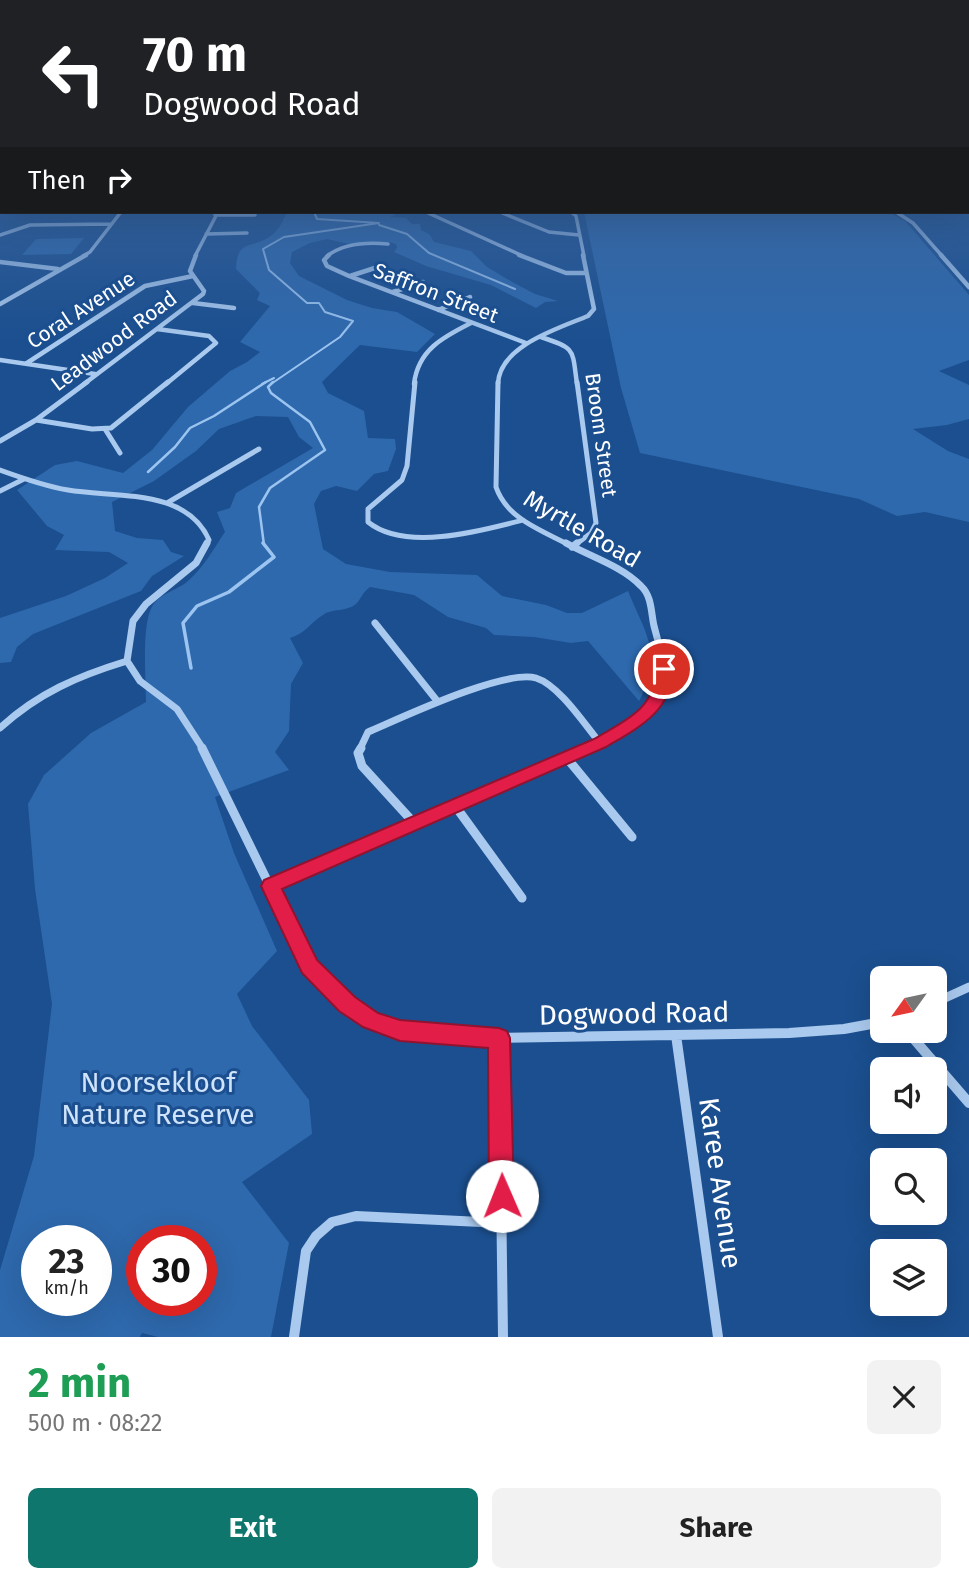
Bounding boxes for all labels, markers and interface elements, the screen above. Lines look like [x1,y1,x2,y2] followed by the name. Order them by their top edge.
[143,25,247,84] text: 70 m
[28,28,119,119] icon: left
[143,85,361,123] text: Dogwood Road
[100,161,138,199] icon: right
[28,165,86,196] text: Then
[370,257,502,329] street label: Saffron Street
[22,265,140,355] street label: Coral Avenue
[46,285,182,397] street label: Leadwood Road
[579,371,623,499] street label: Broom Street
[519,484,645,574] street label: Myrtle Road
[634,639,694,699] pin
[645,650,683,688] icon: arrive
[870,966,947,1043] north arrow
[870,966,947,1316] map controls
[539,995,730,1032] street label: Dogwood Road
[870,1057,947,1134] button: sound
[61,1066,255,1131] park label: Noorsekloof Nature Reserve
[692,1095,749,1271] street label: Karee Avenue
[870,1148,947,1225] button: search
[465,1159,539,1233] position arrow
[126,1225,217,1316] speed limit sign: 30
[870,1239,947,1316] button: layers
[48,1240,85,1282] text: 23
[44,1277,89,1299] text: km/h
[28,1358,131,1408] text: 2 min
[867,1360,941,1434] button: close
[28,1409,163,1437] text: 500 m · 08:22
[28,1488,478,1568] button: Exit
[492,1488,941,1568] button: Share

